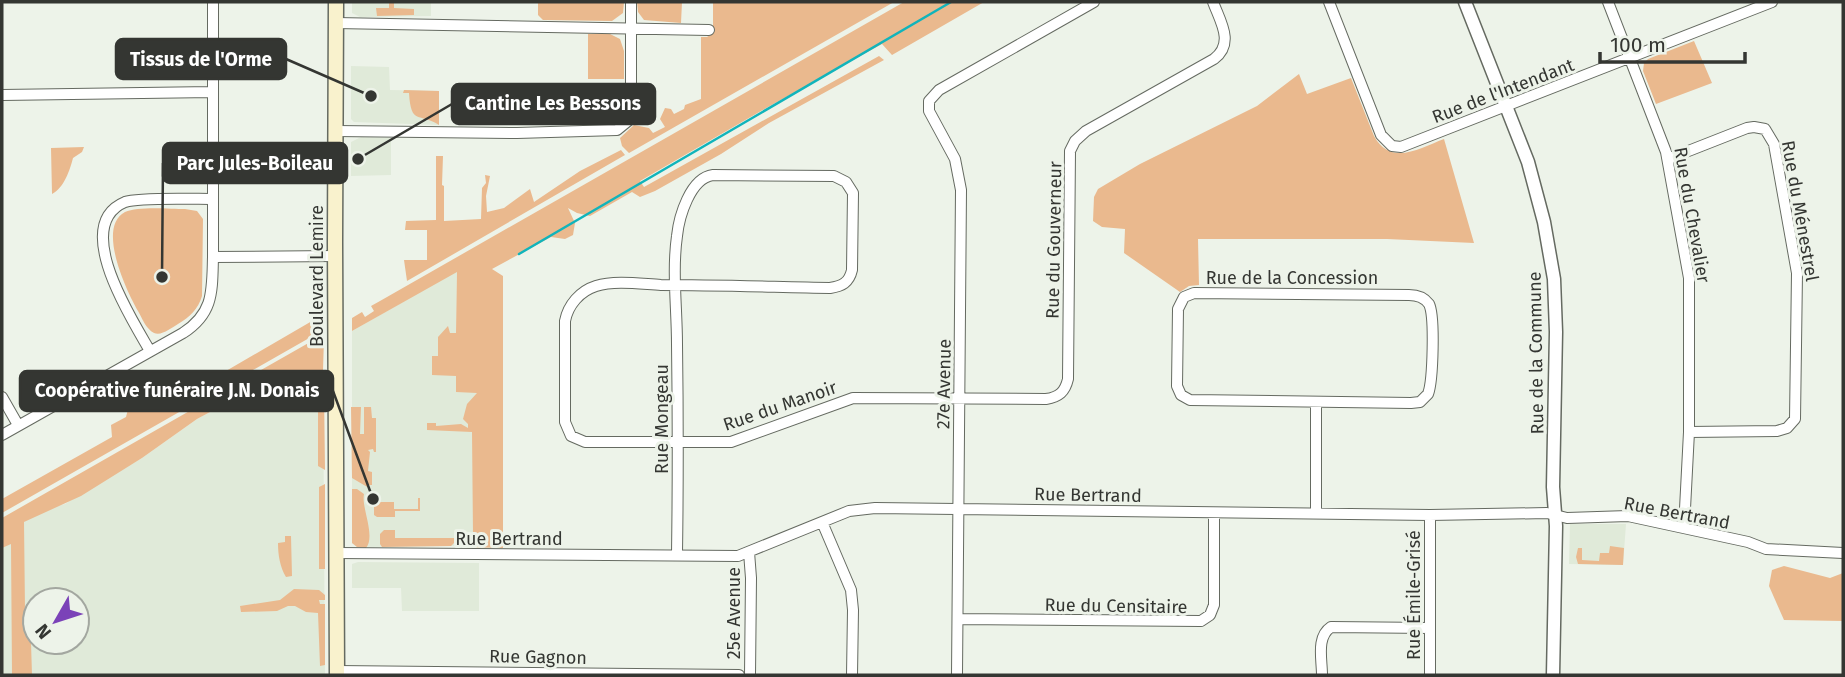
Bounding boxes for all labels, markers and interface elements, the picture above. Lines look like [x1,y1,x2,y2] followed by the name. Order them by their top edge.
[1600,21,1745,65] scale bar
[1610,32,1666,58] text: 100 m
[116,39,286,79] callout: Tissus de l'Orme
[130,48,272,71] text: Tissus de l'Orme
[1429,54,1578,128] street label: Rue de l'Intendant
[452,84,655,124] callout: Cantine Les Bessons
[465,92,641,115] text: Cantine Les Bessons
[1777,139,1823,283] street label: Rue du Ménestrel
[163,143,347,183] callout: Parc Jules-Boileau
[1669,145,1715,285] street label: Rue du Chevalier
[177,152,333,175] text: Parc Jules-Boileau
[1042,161,1066,319] street label: Rue du Gouverneur
[306,205,328,347] street label: Boulevard Lemire
[1206,267,1378,289] street label: Rue de la Concession
[1524,271,1548,435] street label: Rue de la Commune
[932,339,956,429] street label: 27e Avenue
[651,364,673,474] street label: Rue Mongeau
[20,371,333,411] callout: Coopérative funéraire J.N. Donais
[720,376,840,436] street label: Rue du Manoir
[35,379,319,402] text: Coopérative funéraire J.N. Donais
[1034,483,1142,507] street label: Rue Bertrand
[1622,492,1732,534] street label: Rue Bertrand
[455,528,563,550] street label: Rue Bertrand
[1402,530,1425,660] street label: Rue Émile-Grisé
[723,567,745,659] street label: 25e Avenue
[21,586,91,656] north arrow
[1044,594,1188,618] street label: Rue du Censitaire
[30,619,56,644] text: N
[489,645,587,669] street label: Rue Gagnon

